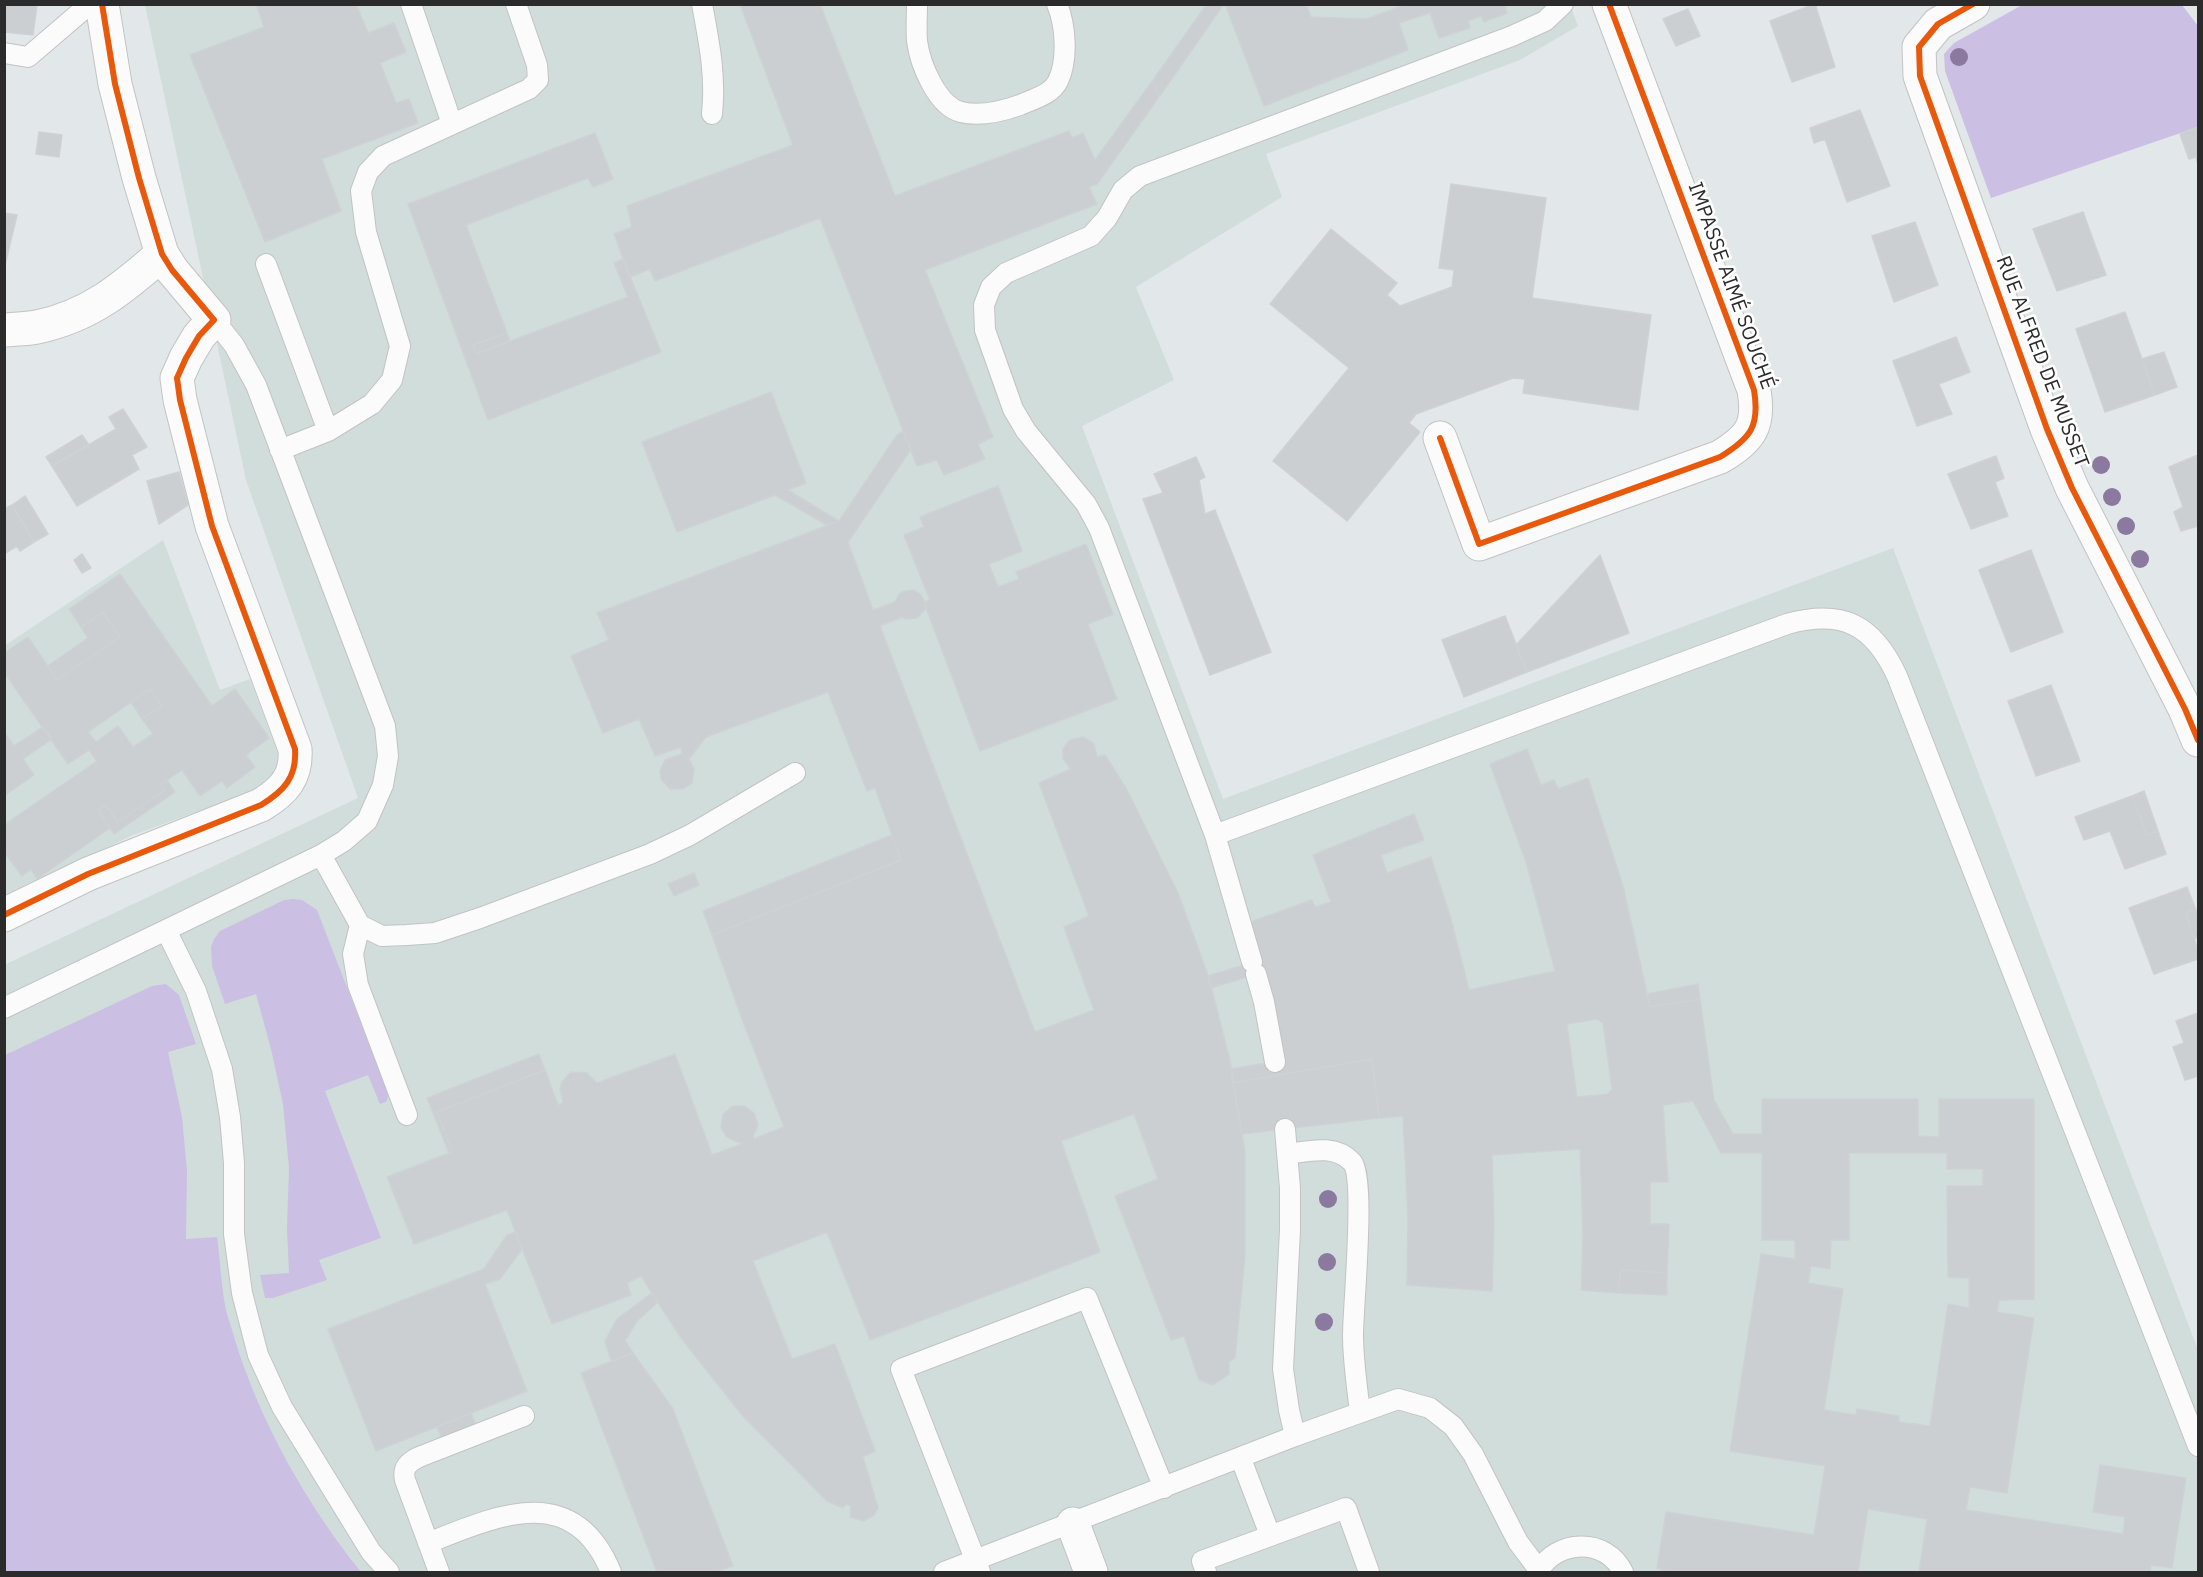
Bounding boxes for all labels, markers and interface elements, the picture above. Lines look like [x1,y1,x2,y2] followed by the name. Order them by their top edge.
[1682,179,1780,393] street label: IMPASSE AIMÉ SOUCHÉ
[1991,253,2093,471] street label: RUE ALFRED DE MUSSET

